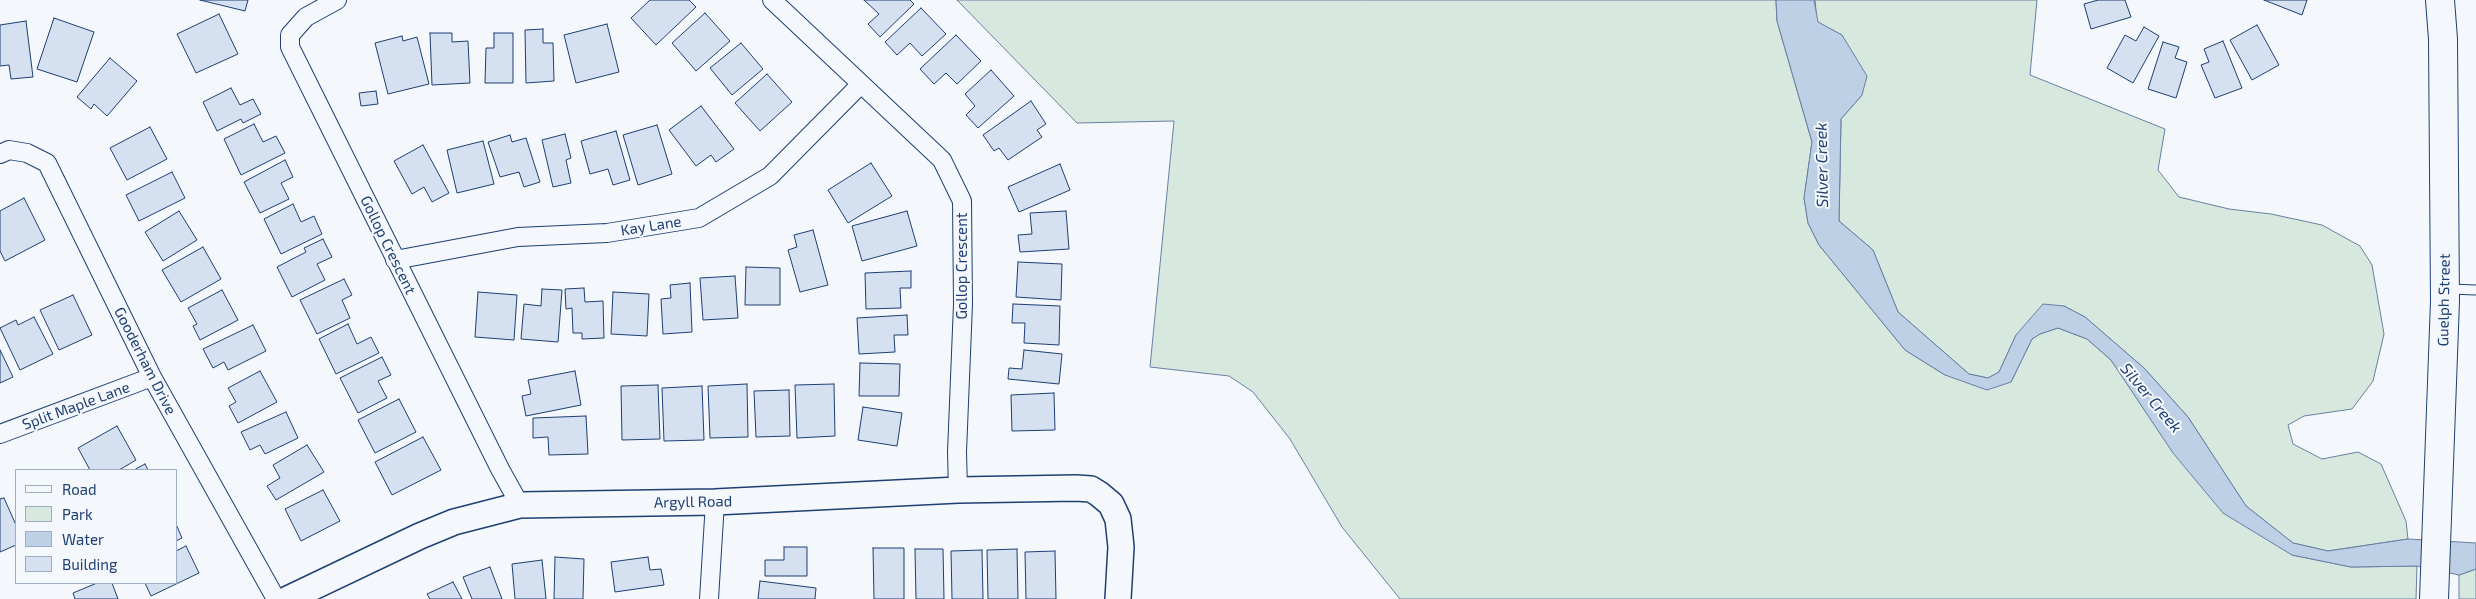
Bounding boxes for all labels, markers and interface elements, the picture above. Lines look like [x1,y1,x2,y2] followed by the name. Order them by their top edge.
[1812,122,1832,208] water label: Silver Creek
[356,193,420,297] street label: Gollop Crescent
[619,212,683,240] street label: Kay Lane
[953,212,971,320] street label: Gollop Crescent
[2434,253,2454,347] street label: Guelph Street
[110,304,180,418] street label: Gooderham Drive
[2116,359,2186,437] water label: Silver Creek
[20,378,132,434] street label: Split Maple Lane
[15,469,178,584] legend
[62,480,97,498] text: Road
[654,492,732,512] street label: Argyll Road
[62,505,93,523] text: Park
[62,530,104,548] text: Water
[62,555,117,573] text: Building

